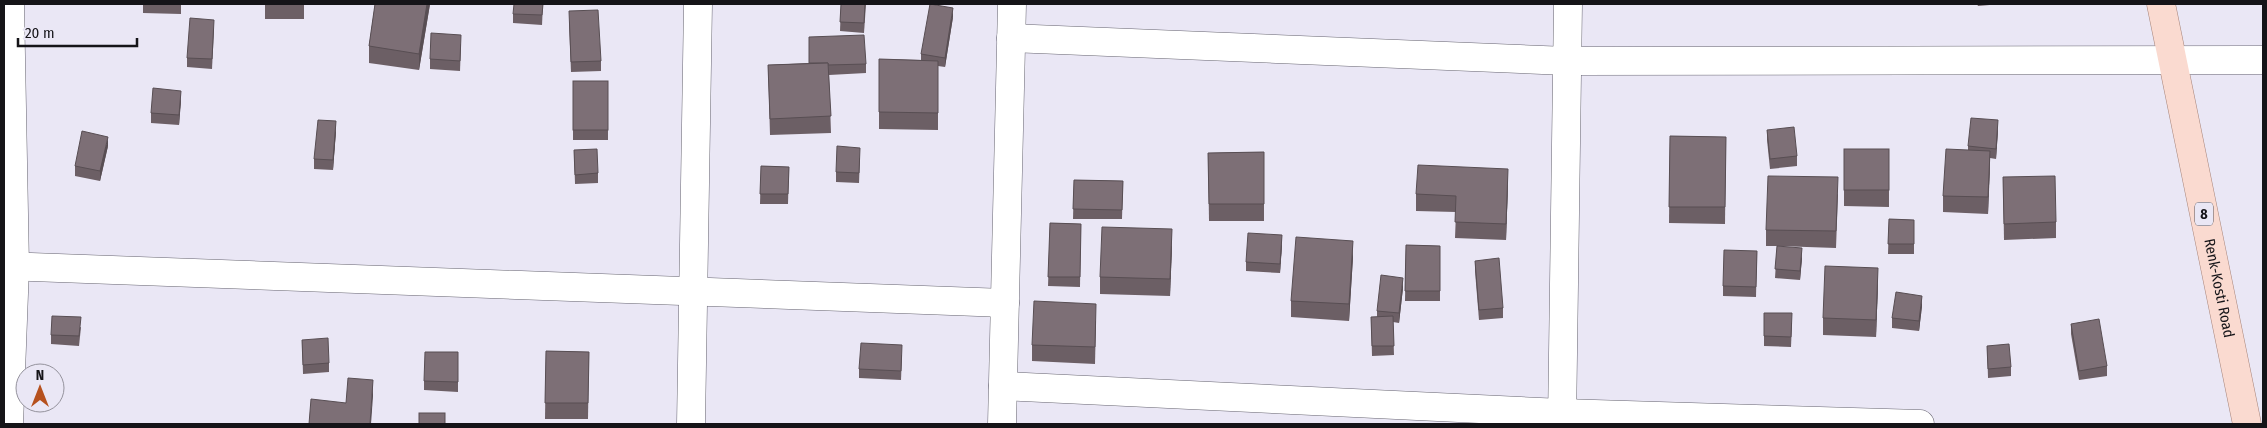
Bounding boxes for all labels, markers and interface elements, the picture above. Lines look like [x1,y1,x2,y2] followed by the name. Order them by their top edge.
[18,15,136,47] scale bar
[25,24,55,42] text: 20 m
[2195,202,2213,225] road number: 8
[2200,237,2238,339] street label: Renk-Kosti Road
[15,363,65,413] north arrow
[36,367,44,384] text: N

